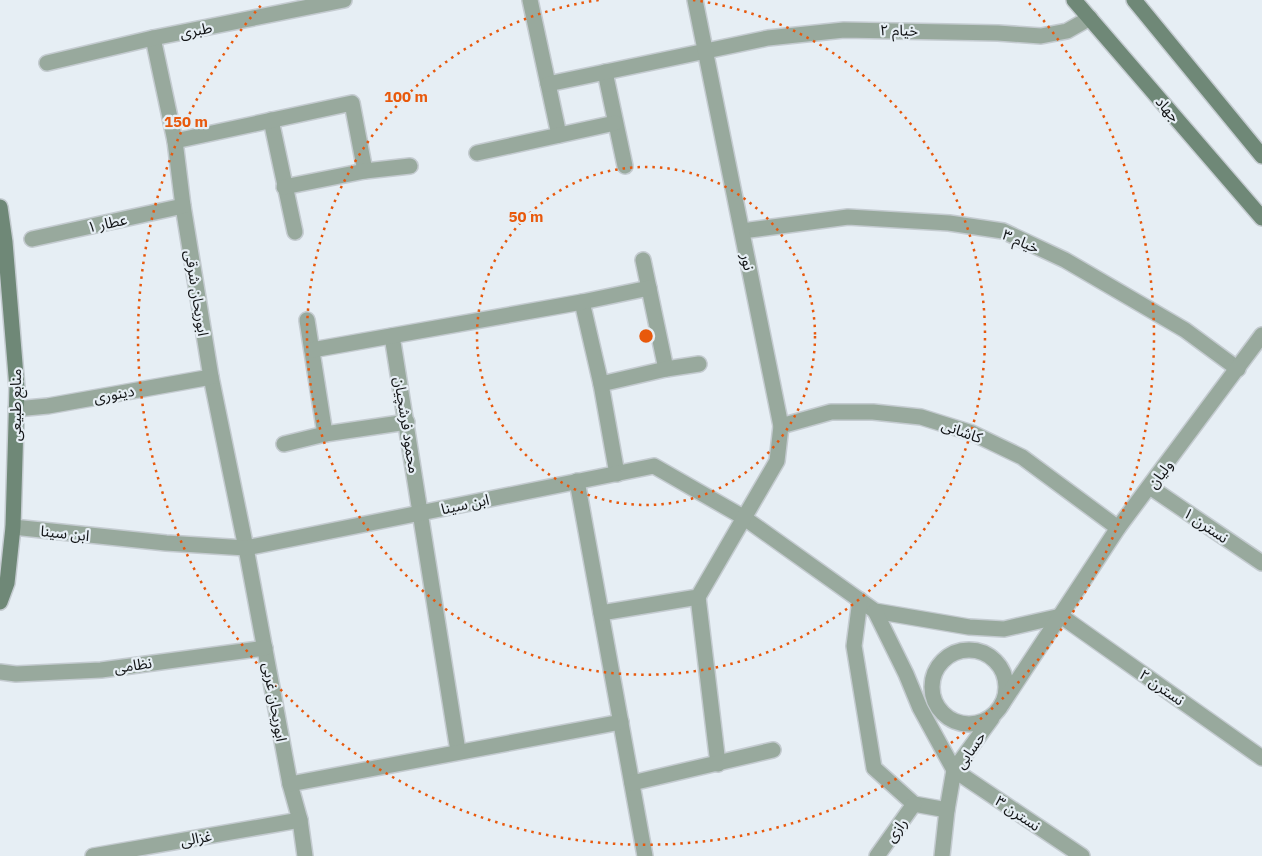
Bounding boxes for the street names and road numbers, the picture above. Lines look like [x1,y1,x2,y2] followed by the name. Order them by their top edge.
[178,18,214,42] street label: طبری
[880,20,918,42] street label: خیام ۲
[1152,92,1184,126] street label: جهاد
[85,209,129,236] street label: عطار ۱
[999,225,1042,259] street label: خیام ۳
[181,249,213,337] street label: ابوریحان شرقی
[737,251,759,272] street label: نور
[6,369,28,441] street label: منابع طبیعی
[389,375,424,475] street label: محمود فرشچیان
[92,381,136,407] street label: دینوری
[939,415,986,447] street label: کاشانی
[1143,456,1177,492] street label: ولیان
[439,490,491,518] street label: ابن سینا
[1180,503,1232,547] street label: نسترن ۱
[40,521,90,545] street label: ابن سینا
[113,653,153,677] street label: نظامی
[259,661,291,743] street label: ابوریحان غربی
[1136,665,1188,709] street label: نسترن ۲
[950,728,990,772] street label: حسابی
[992,791,1044,835] street label: نسترن ۳
[881,814,911,846] street label: رازی
[179,826,214,850] street label: غزالی

